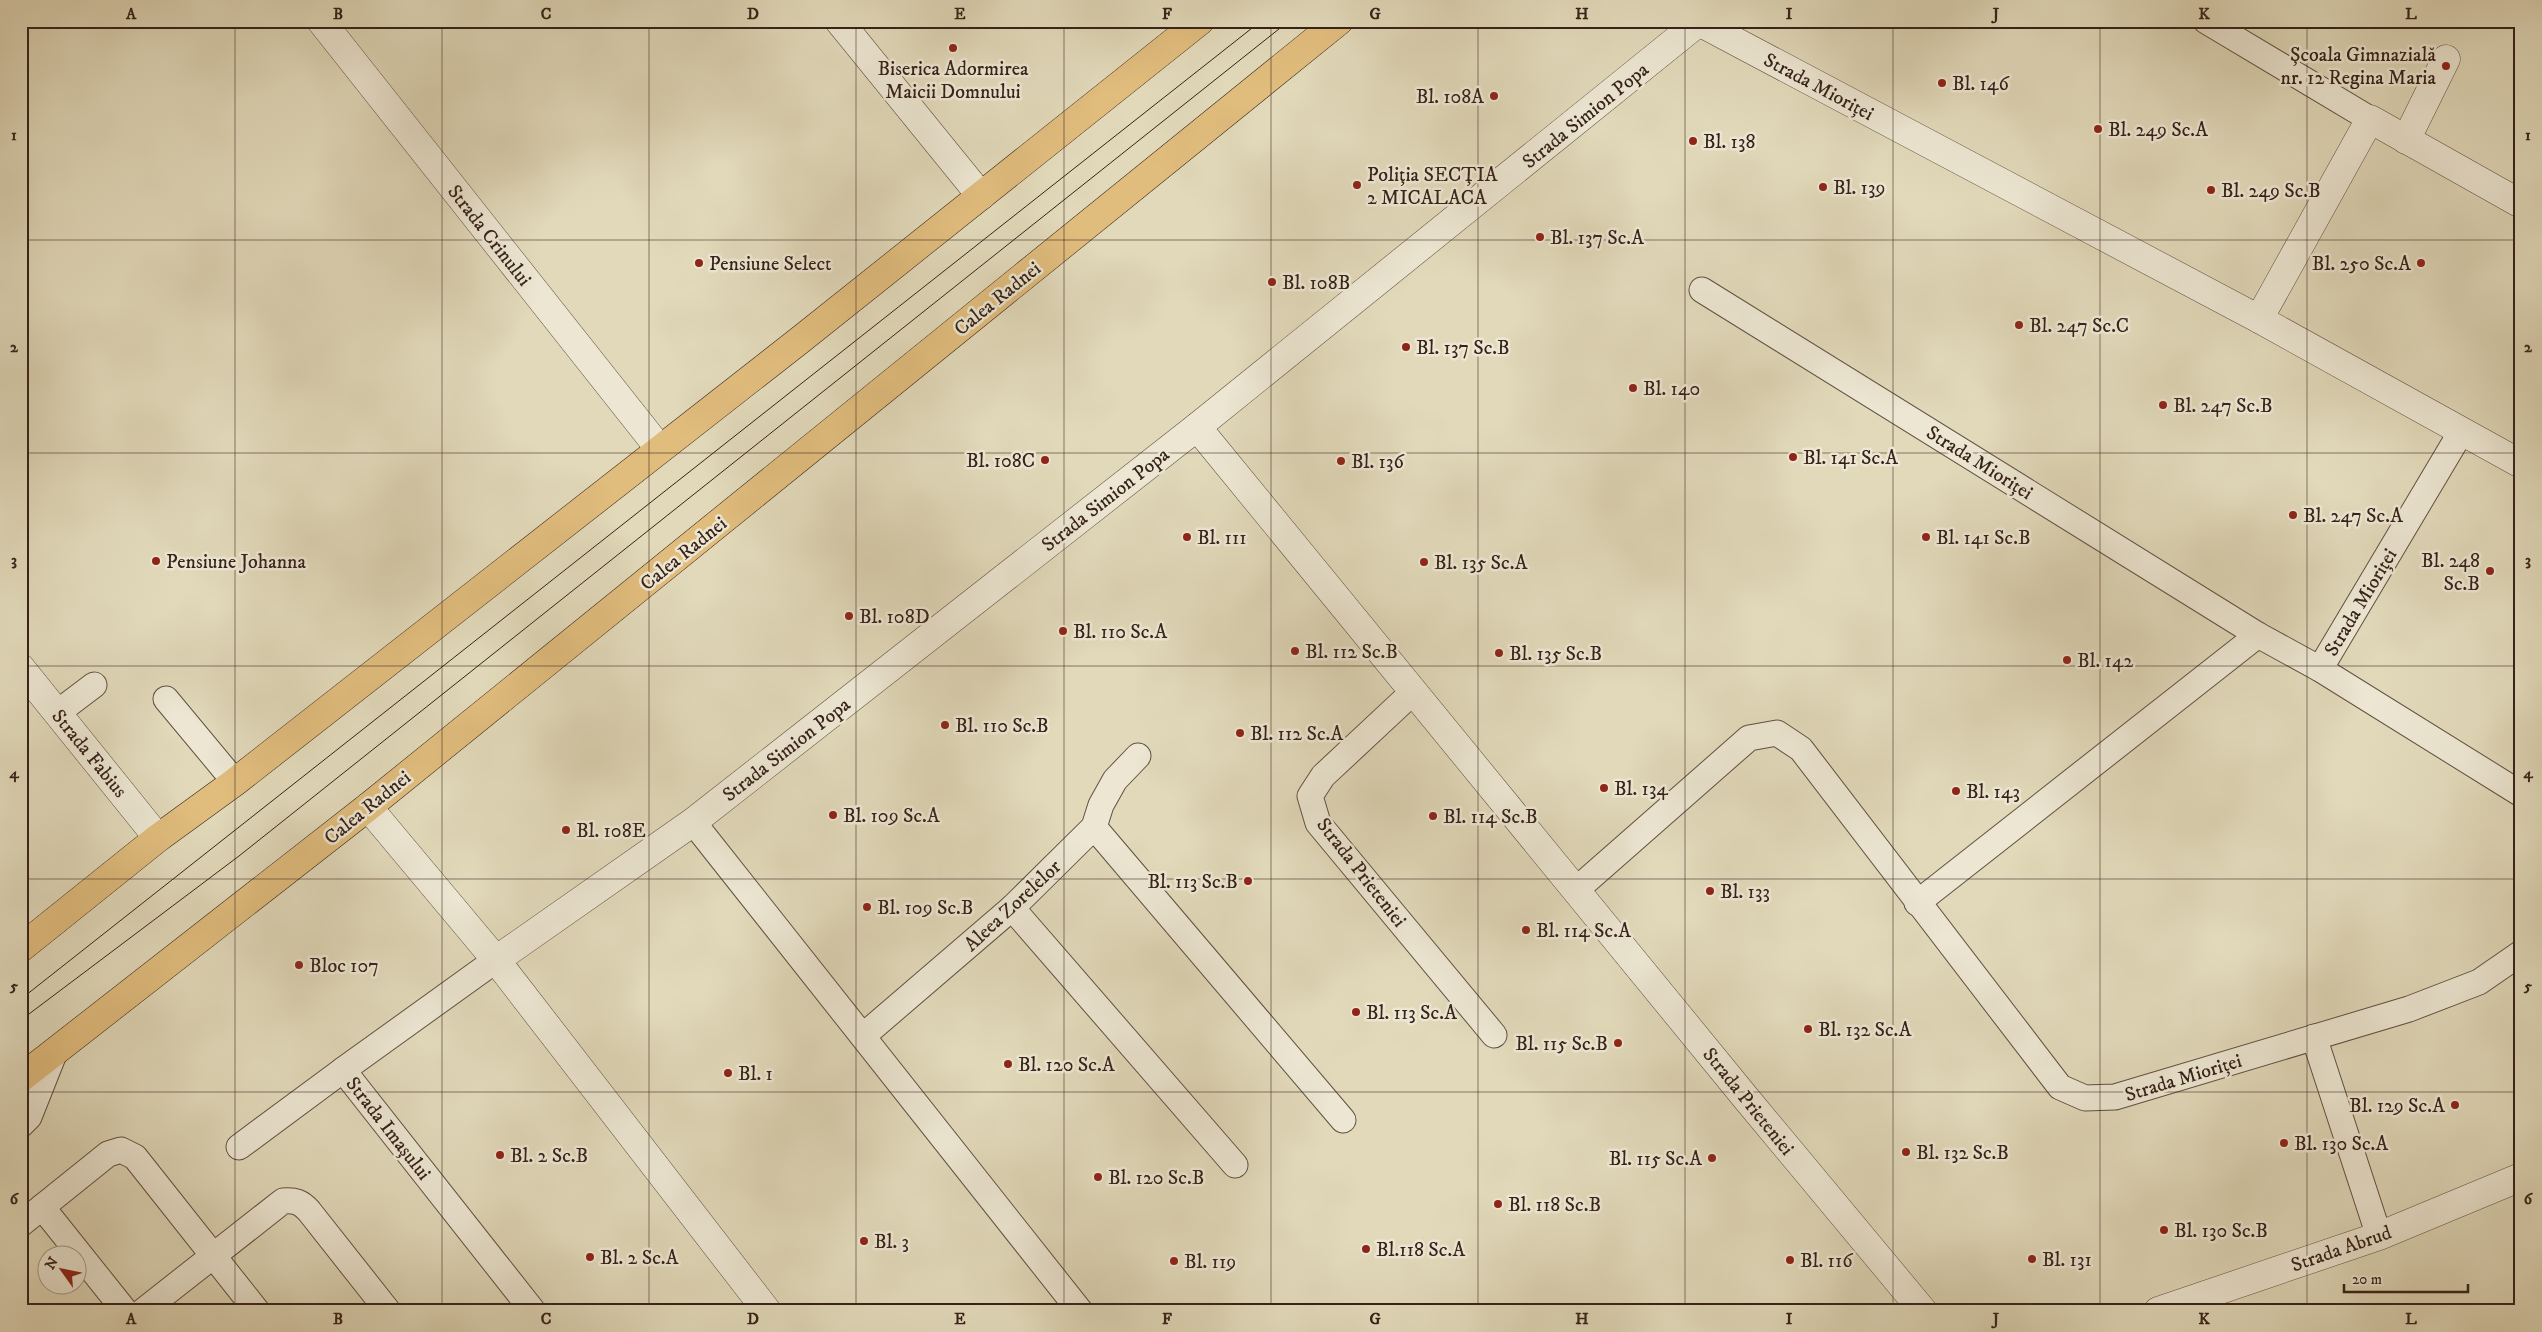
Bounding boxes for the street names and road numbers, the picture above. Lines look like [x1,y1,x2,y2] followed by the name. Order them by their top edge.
[1759,48,1878,127] street label: Strada Mioriței
[1518,57,1655,175] street label: Strada Simion Popa
[441,180,536,292] street label: Strada Crinului
[950,257,1046,342] street label: Calea Radnei
[1921,421,2037,506] street label: Strada Mioriței
[1037,442,1175,558] street label: Strada Simion Popa
[636,512,732,597] street label: Calea Radnei
[2319,544,2403,661] street label: Strada Mioriței
[718,692,856,808] street label: Strada Simion Popa
[46,705,132,803] street label: Strada Fabius
[320,766,416,851] street label: Calea Radnei
[1310,813,1411,933] street label: Strada Prieteniei
[959,854,1067,957] street label: Aleea Zorelelor
[1697,1043,1799,1161] street label: Strada Prieteniei
[2122,1049,2245,1108] street label: Strada Mioriței
[340,1072,436,1186] street label: Strada Imașului
[2288,1221,2395,1278] street label: Strada Abrud

